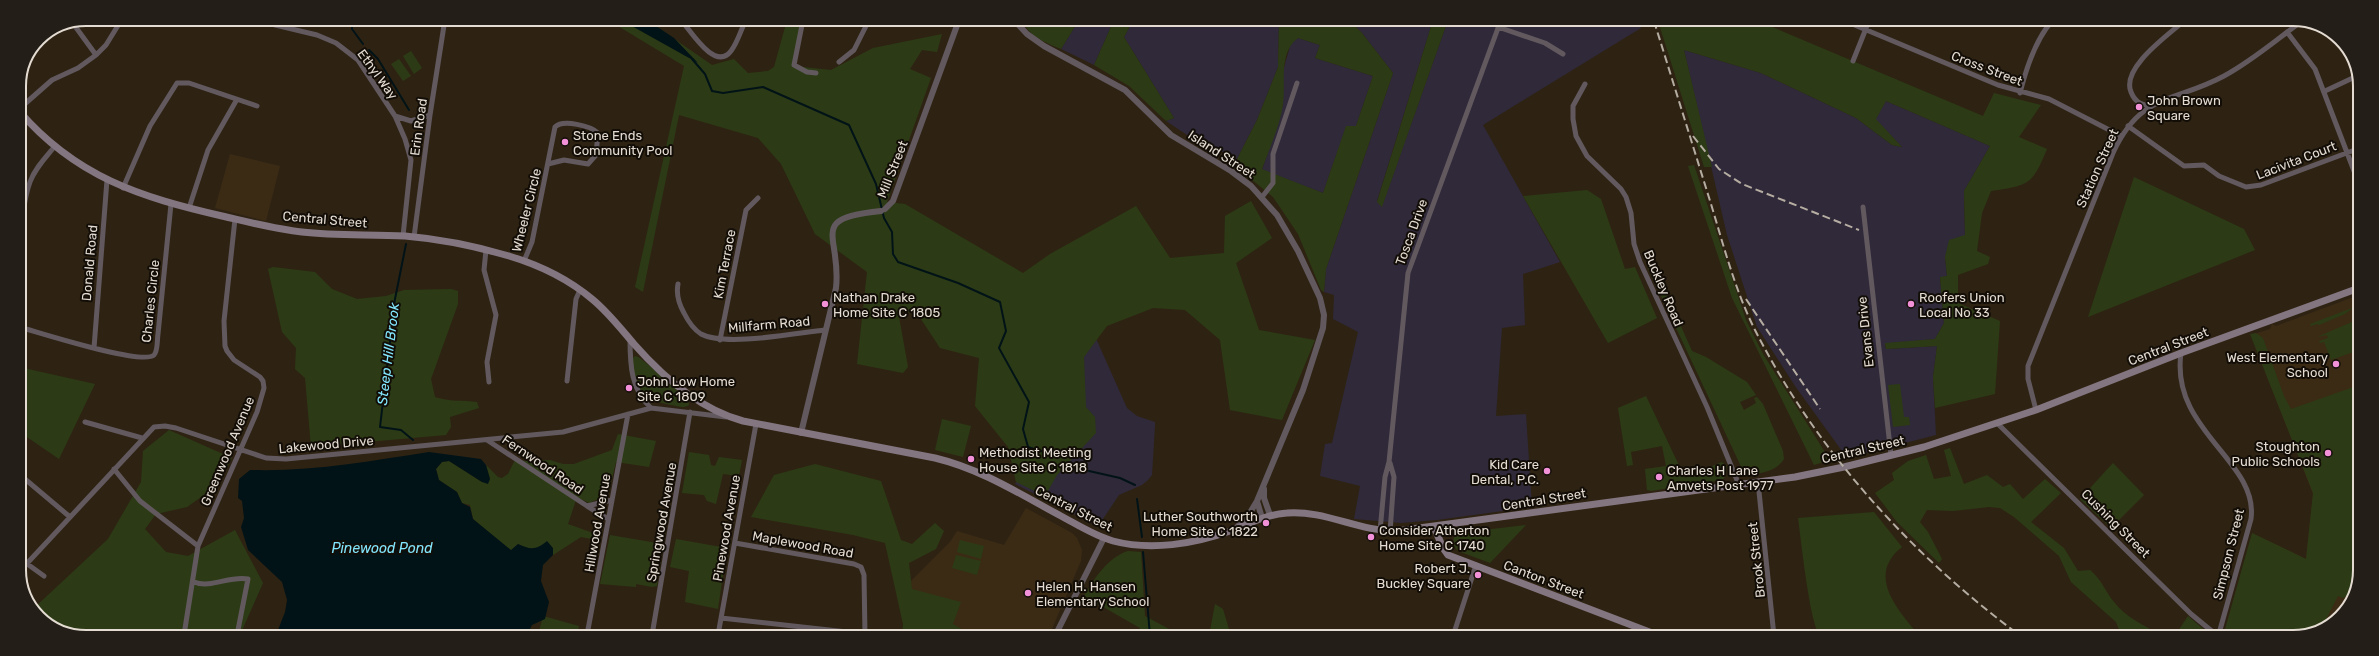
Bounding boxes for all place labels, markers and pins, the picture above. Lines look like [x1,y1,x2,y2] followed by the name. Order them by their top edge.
[2147,93,2221,123] place label: John Brown Square
[2134,102,2144,112] marker: John Brown Square
[573,128,673,158] place label: Stone Ends Community Pool
[560,137,570,147] marker: Stone Ends Community Pool
[833,290,940,320] place label: Nathan Drake Home Site C 1805
[1919,290,2005,320] place label: Roofers Union Local No 33
[820,299,830,309] marker: Nathan Drake Home Site C 1805
[1906,299,1916,309] marker: Roofers Union Local No 33
[2226,350,2328,380] place label: West Elementary School
[2331,359,2341,369] marker: West Elementary School
[637,374,735,404] place label: John Low Home Site C 1809
[624,383,634,393] marker: John Low Home Site C 1809
[2232,439,2320,469] place label: Stoughton Public Schools
[979,445,1092,475] place label: Methodist Meeting House Site C 1818
[2323,448,2333,458] marker: Stoughton Public Schools
[966,454,976,464] marker: Methodist Meeting House Site C 1818
[1471,457,1539,487] place label: Kid Care Dental, P.C.
[1667,463,1774,493] place label: Charles H Lane Amvets Post 1977
[1542,466,1552,476] marker: Kid Care Dental, P.C.
[1654,472,1664,482] marker: Charles H Lane Amvets Post 1977
[1143,509,1258,539] place label: Luther Southworth Home Site C 1822
[1261,518,1271,528] marker: Luther Southworth Home Site C 1822
[1379,523,1489,553] place label: Consider Atherton Home Site C 1740
[1366,532,1376,542] marker: Consider Atherton Home Site C 1740
[1376,561,1470,591] place label: Robert J. Buckley Square
[1473,570,1483,580] marker: Robert J. Buckley Square
[1036,579,1149,609] place label: Helen H. Hansen Elementary School
[1023,588,1033,598] marker: Helen H. Hansen Elementary School

